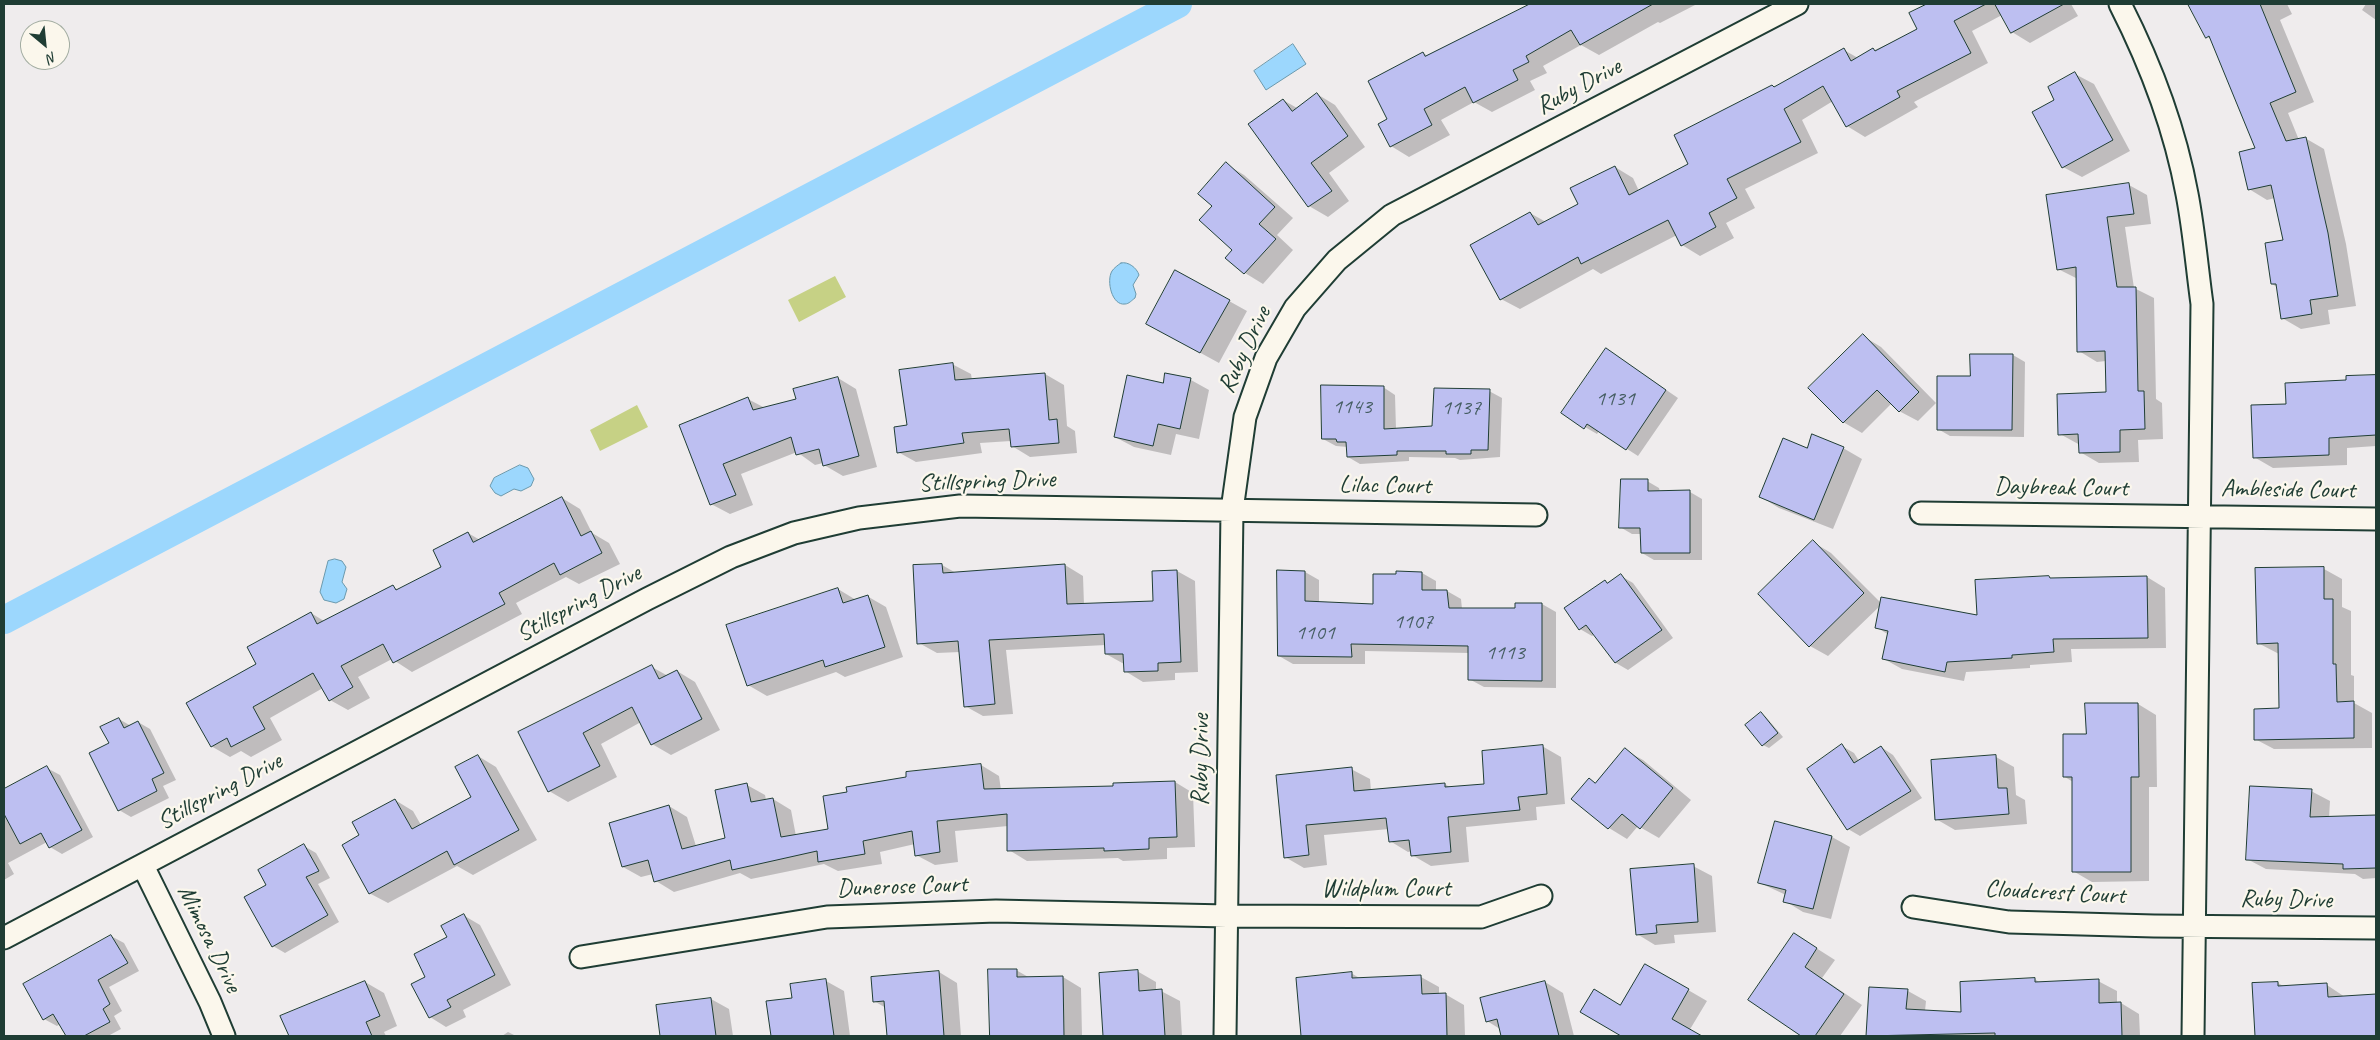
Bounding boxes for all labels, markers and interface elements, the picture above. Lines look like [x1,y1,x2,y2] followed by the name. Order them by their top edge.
[20,20,70,70] north arrow
[44,48,60,67] text: N
[1531,52,1627,122] street label: Ruby Drive
[1212,302,1278,398] street label: Ruby Drive
[1595,386,1635,412] house number: 1131
[1332,394,1372,420] house number: 1143
[1441,395,1481,421] house number: 1137
[918,465,1056,499] street label: Stillspring Drive
[1339,470,1431,502] street label: Lilac Court
[1994,472,2128,504] street label: Daybreak Court
[2221,474,2355,506] street label: Ambleside Court
[512,559,646,649] street label: Stillspring Drive
[1393,609,1433,635] house number: 1107
[1295,620,1335,646] house number: 1101
[1485,640,1525,666] house number: 1113
[1186,714,1216,806] street label: Ruby Drive
[153,747,287,837] street label: Stillspring Drive
[836,870,968,904] street label: Dunerose Court
[1322,874,1450,904] street label: Wildplum Court
[1984,874,2126,912] street label: Cloudcrest Court
[170,881,248,997] street label: Mimosa Drive
[2240,884,2332,916] street label: Ruby Drive

